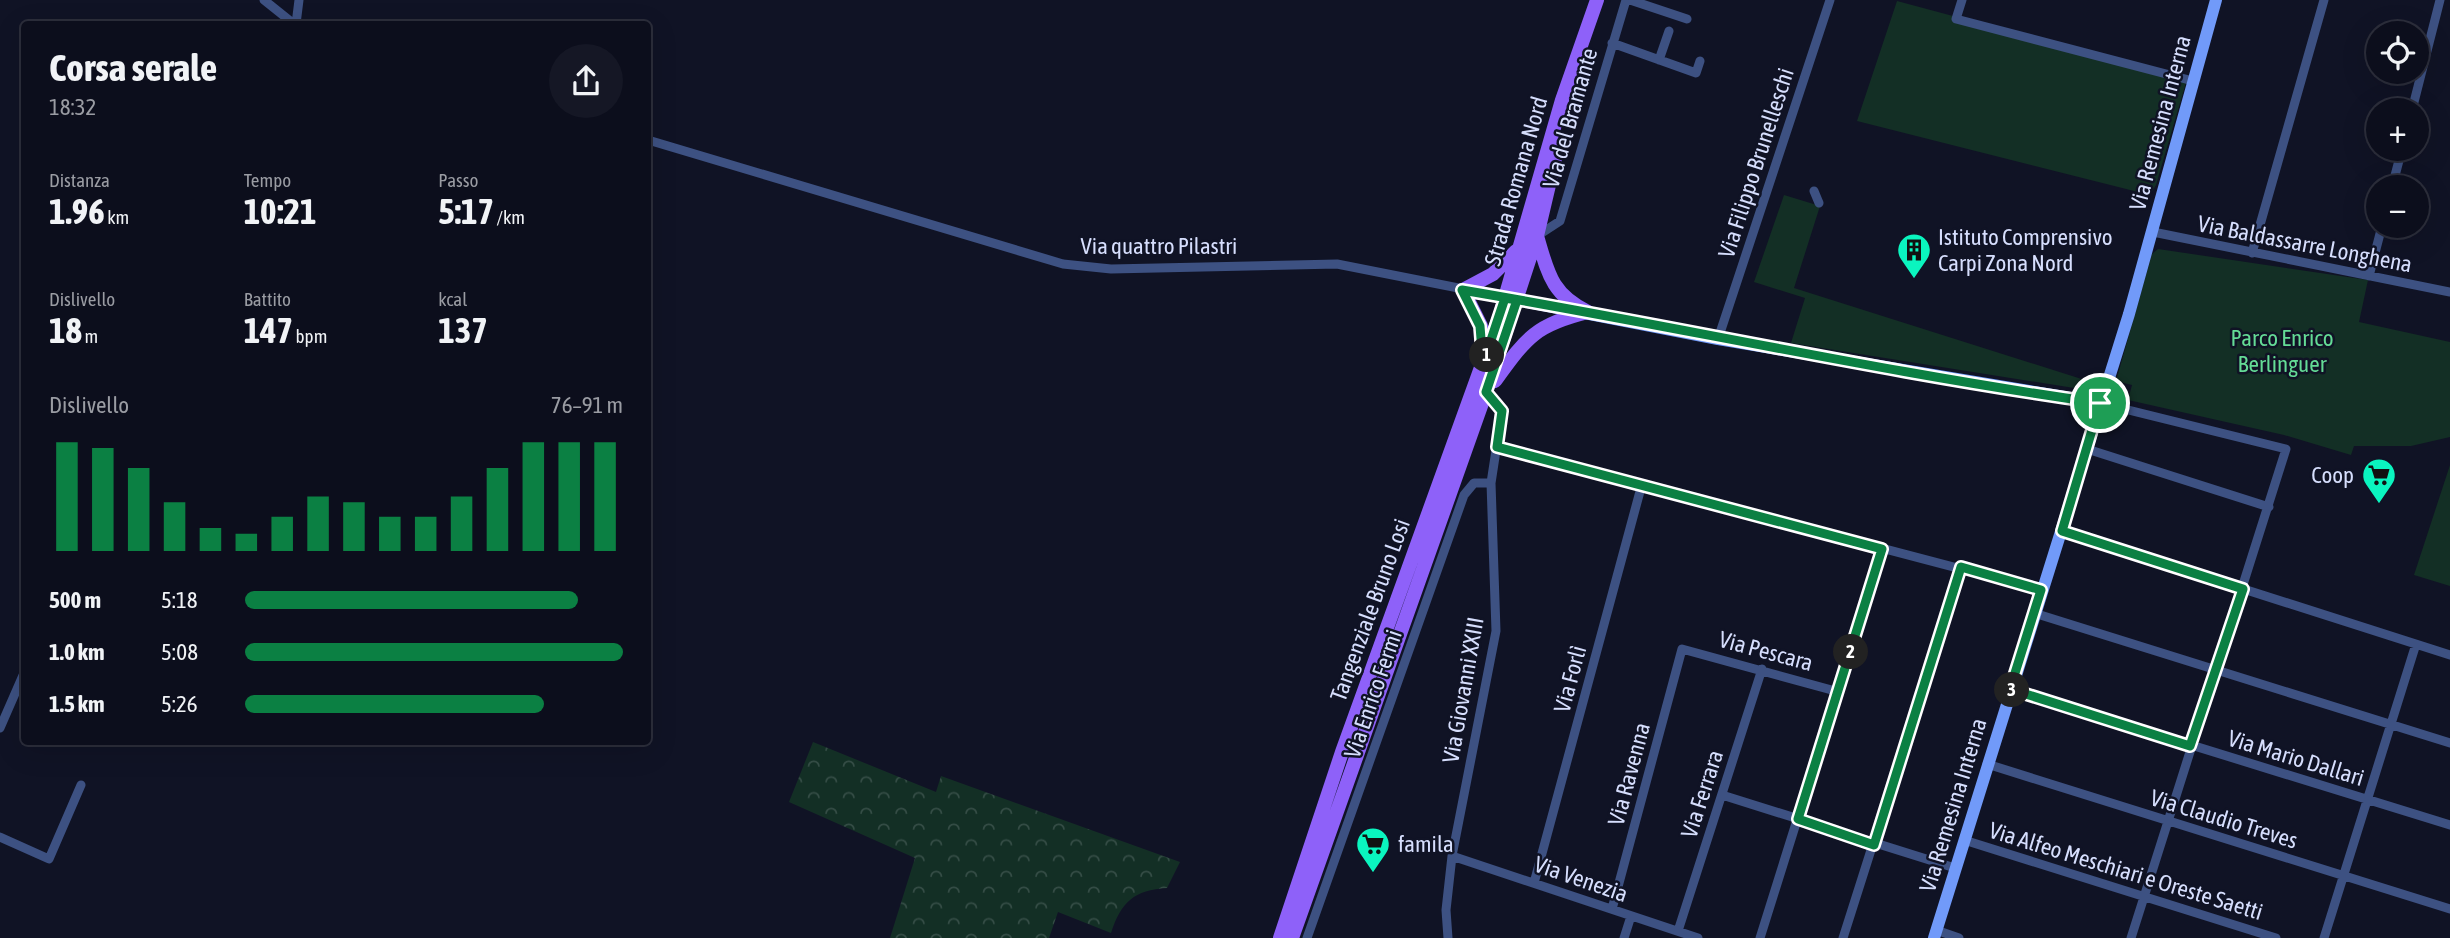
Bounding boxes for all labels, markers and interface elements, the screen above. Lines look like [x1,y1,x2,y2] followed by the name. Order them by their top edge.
[2366,21,2429,238] map controls
[2366,21,2429,84] button: locate
[2124,33,2196,213] street label: Via Remesina Interna
[549,44,623,118] button: share
[1538,45,1602,191] street label: Via del Bramante
[49,46,217,89] text: Corsa serale
[1713,65,1799,261] street label: Via Filippo Brunelleschi
[1479,93,1553,269] street label: Strada Romana Nord
[49,94,96,120] text: 18:32
[2366,98,2429,161] button: +
[49,169,110,191] text: Distanza
[244,169,291,191] text: Tempo
[438,169,478,191] text: Passo
[2366,175,2429,238] button: −
[49,191,105,231] text: 1.96
[244,191,316,231] text: 10:21
[438,191,494,231] text: 5:17
[105,206,129,228] text: km
[494,206,525,228] text: /km
[2196,210,2414,278] street label: Via Baldassarre Longhena
[1938,224,2112,276] place label: Istituto Comprensivo Carpi Zona Nord
[1895,231,1933,280] building icon: Istituto Comprensivo Carpi Zona Nord
[1081,233,1237,259] street label: Via quattro Pilastri
[49,288,115,310] text: Dislivello
[244,288,291,310] text: Battito
[438,288,467,310] text: kcal
[49,310,82,350] text: 18
[244,310,293,350] text: 147
[438,310,488,350] text: 137
[82,325,98,347] text: m
[293,325,327,347] text: bpm
[2230,325,2334,377] park label: Parco Enrico Berlinguer
[1470,338,1504,372] pin: 1
[1482,343,1491,365] text: 1
[2070,373,2130,433] pin
[2081,384,2119,422] icon: arrive
[49,392,129,418] text: Dislivello
[551,392,623,418] text: 76–91 m
[2360,456,2398,505] supermarket icon: Coop
[2311,462,2354,488] place label: Coop
[1325,515,1415,705] street label: Tangenziale Bruno Losi
[49,587,101,613] text: 500 m
[161,587,198,613] text: 5:18
[1437,615,1489,765] street label: Via Giovanni XXIII
[1716,626,1816,676] street label: Via Pescara
[1339,627,1407,761] street label: Via Enrico Fermi
[1834,634,1868,670] pin: 2
[49,639,105,665] text: 1.0 km
[161,639,198,665] text: 5:08
[1846,640,1855,662] text: 2
[1549,643,1591,715] street label: Via Forlì
[1994,672,2030,708] pin: 3
[2007,678,2016,700] text: 3
[49,691,105,717] text: 1.5 km
[161,691,198,717] text: 5:26
[1914,715,1992,895] street label: Via Remesina Interna
[1603,720,1655,828] street label: Via Ravenna
[2225,725,2367,791] street label: Via Mario Dallari
[1676,747,1728,841] street label: Via Ferrara
[2147,784,2301,854] street label: Via Claudio Treves
[1986,817,2266,925] street label: Via Alfeo Meschiari e Oreste Saetti
[1354,825,1392,874] supermarket icon: famila
[1398,831,1454,857] place label: famila
[1531,851,1631,907] street label: Via Venezia

